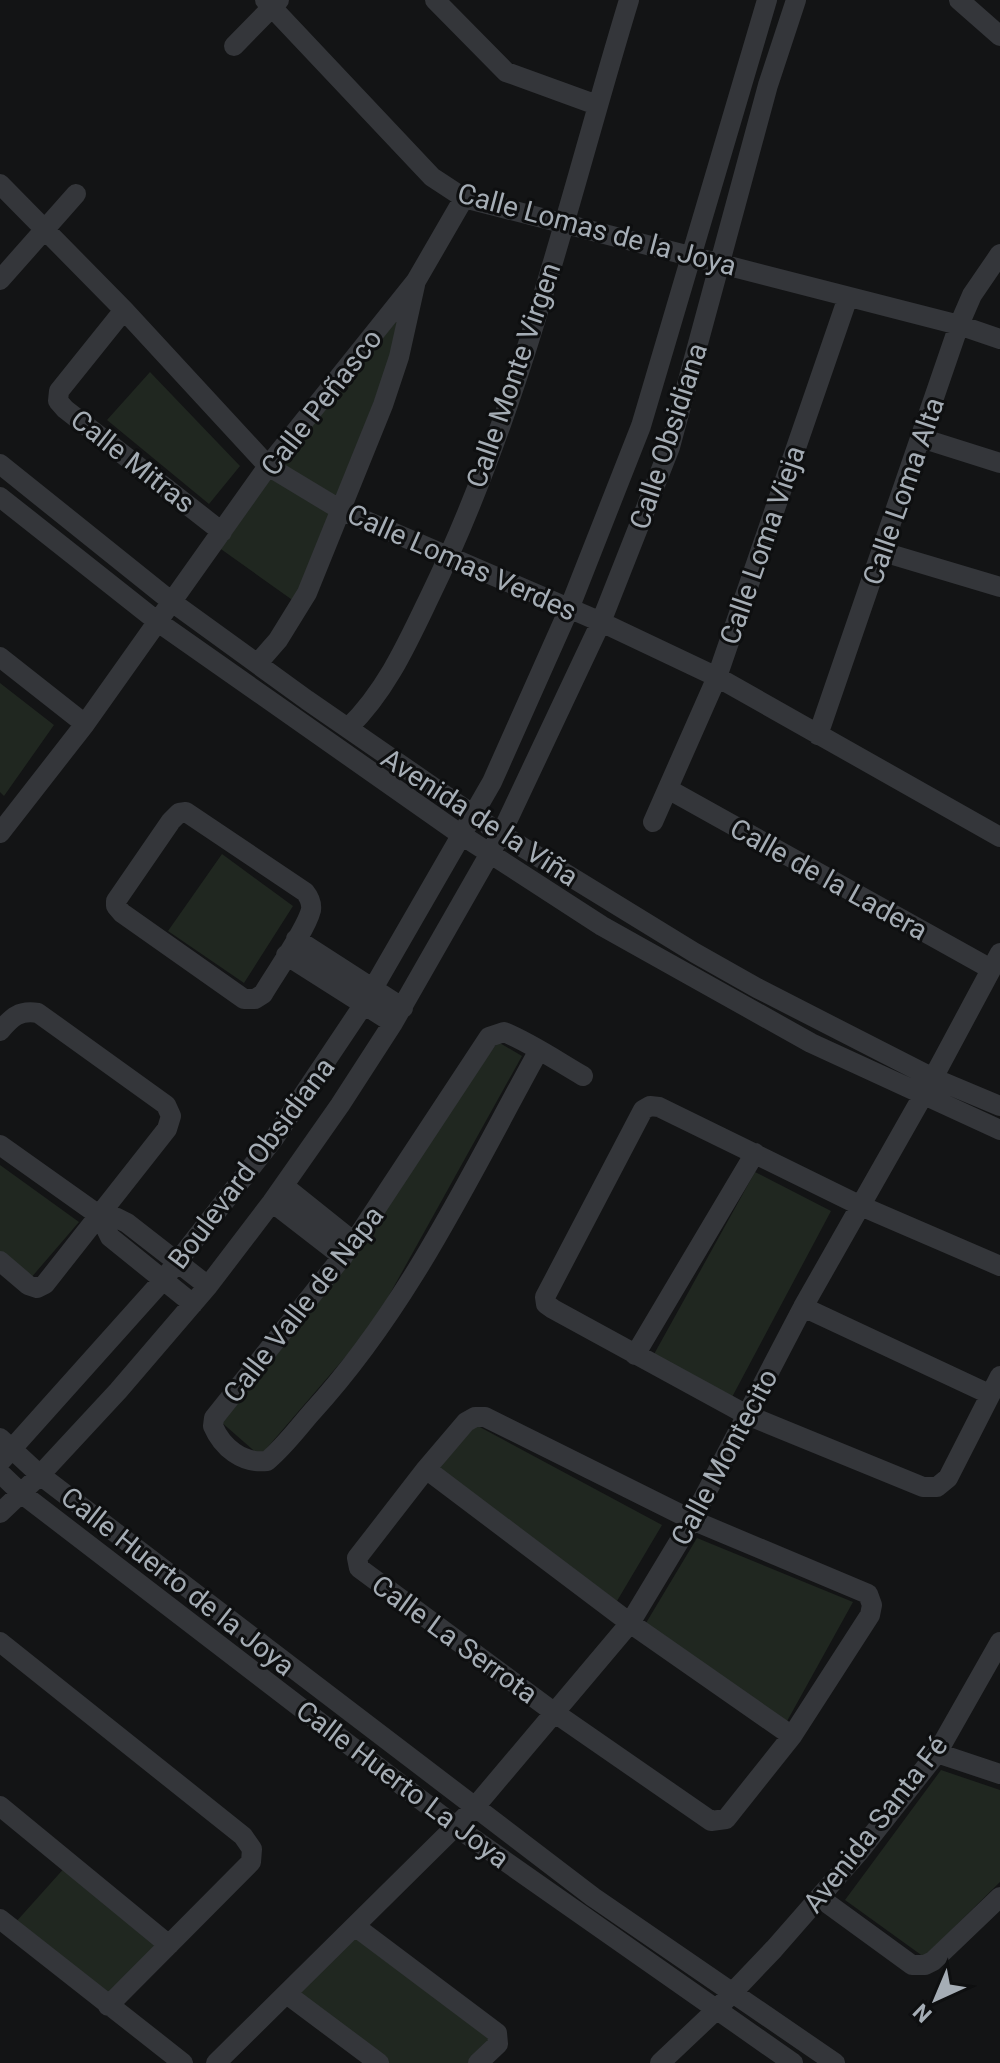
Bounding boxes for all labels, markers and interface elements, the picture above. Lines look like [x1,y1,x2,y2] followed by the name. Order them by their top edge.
[454,176,740,283] street label: Calle Lomas de la Joya
[460,258,567,492] street label: Calle Monte Virgen
[254,322,389,482] street label: Calle Peñasco
[623,339,714,533] street label: Calle Obsidiana
[856,393,951,589] street label: Calle Loma Alta
[64,403,201,520] street label: Calle Mitras
[713,441,812,649] street label: Calle Loma Vieja
[342,497,582,628] street label: Calle Lomas Verdes
[375,742,584,893] street label: Avenida de la Viña
[724,812,933,947] street label: Calle de la Ladera
[161,1051,342,1275] street label: Boulevard Obsidiana
[216,1199,390,1409] street label: Calle Valle de Napa
[664,1363,785,1551] street label: Calle Montecito
[54,1480,301,1683] street label: Calle Huerto de la Joya
[365,1568,544,1711] street label: Calle La Serrota
[290,1694,516,1875] street label: Calle Huerto La Joya
[796,1730,955,1919] street label: Avenida Santa Fé
[896,1959,976,2039] north arrow
[908,1999,937,2027] text: N

